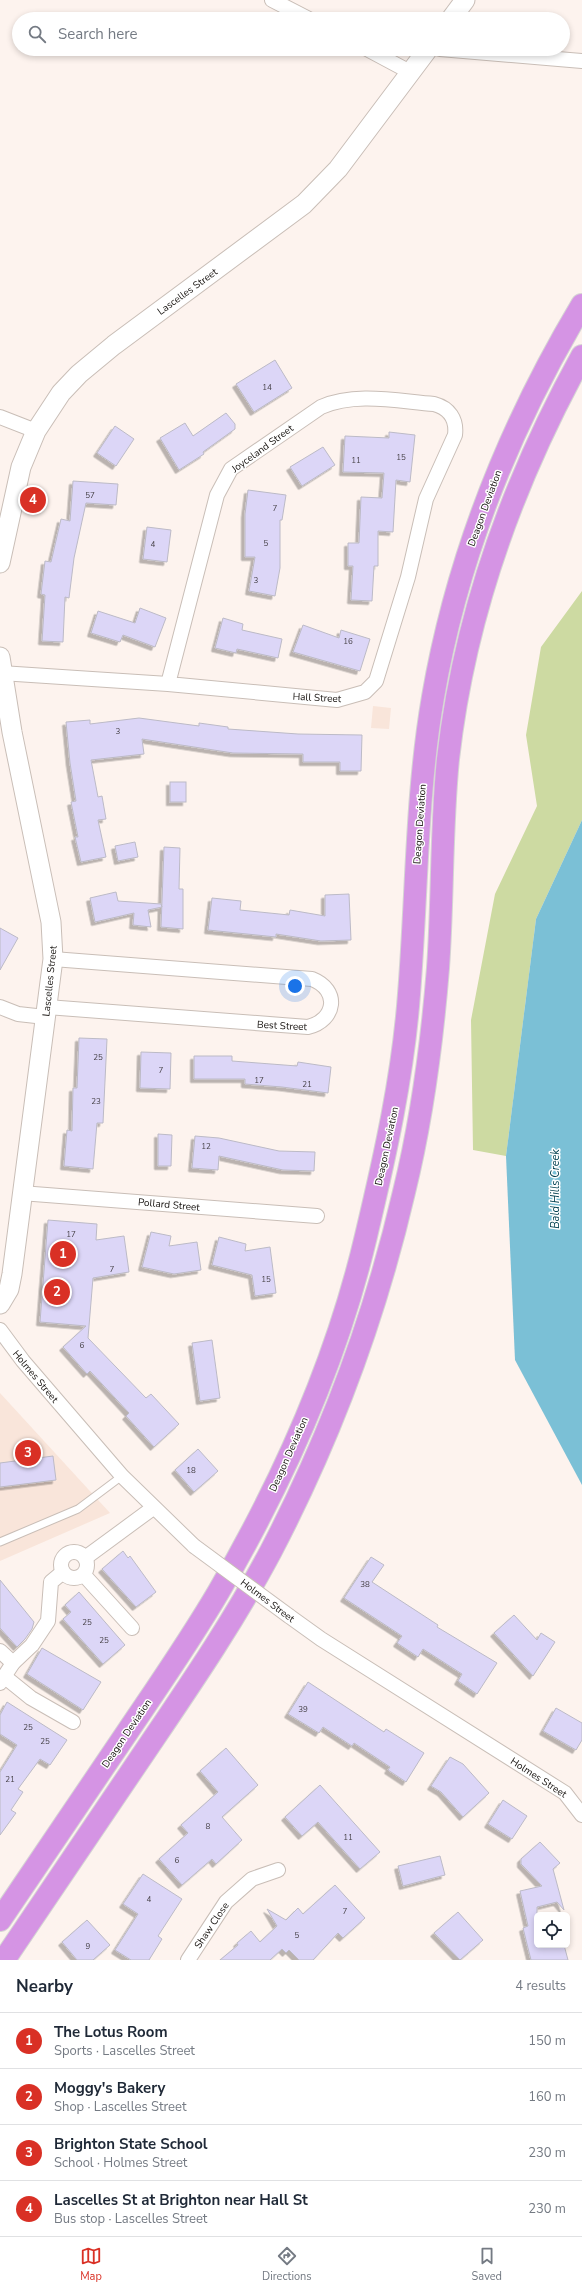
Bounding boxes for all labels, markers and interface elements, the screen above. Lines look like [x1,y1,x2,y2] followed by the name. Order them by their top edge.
[12,12,570,56] search box
[26,23,48,45] icon: search
[58,24,138,44] text: Search here
[155,265,221,318] street label: Lascelles Street
[262,382,272,393] house number: 14
[228,421,297,477] street label: Joyceland Street
[396,452,406,463] house number: 15
[351,455,361,466] house number: 11
[465,468,505,548] street label: Deagon Deviation
[20,485,46,515] pin: 4
[85,490,95,501] house number: 57
[273,503,278,514] house number: 7
[264,538,269,549] house number: 5
[151,539,156,550] house number: 4
[254,575,259,586] house number: 3
[343,636,353,647] house number: 16
[292,690,342,706] street label: Hall Street
[116,726,121,737] house number: 3
[410,784,430,865] street label: Deagon Deviation
[39,944,61,1017] street label: Lascelles Street
[285,976,305,996] your location
[257,1018,308,1034] street label: Best Street
[93,1052,103,1063] house number: 25
[159,1065,164,1076] house number: 7
[254,1075,264,1086] house number: 17
[302,1079,312,1090] house number: 21
[91,1096,101,1107] house number: 23
[372,1106,402,1187] street label: Deagon Deviation
[201,1141,211,1152] house number: 12
[548,1149,563,1229] water label: Bald Hills Creek
[137,1195,201,1215] street label: Pollard Street
[66,1229,76,1240] house number: 17
[50,1239,76,1269] pin: 1
[110,1264,115,1275] house number: 7
[261,1274,271,1285] house number: 15
[44,1277,70,1307] pin: 2
[80,1340,85,1351] house number: 6
[9,1347,62,1406] street label: Holmes Street
[266,1415,312,1494] street label: Deagon Deviation
[15,1438,41,1468] pin: 3
[186,1465,196,1476] house number: 18
[237,1576,298,1626] street label: Holmes Street
[360,1579,370,1590] house number: 38
[82,1617,92,1628] house number: 25
[99,1635,109,1646] house number: 25
[99,1696,155,1771] street label: Deagon Deviation
[298,1704,308,1715] house number: 39
[23,1722,33,1733] house number: 25
[40,1736,50,1747] house number: 25
[508,1754,570,1802] street label: Holmes Street
[5,1774,15,1785] house number: 21
[206,1821,211,1832] house number: 8
[343,1832,353,1843] house number: 11
[175,1855,180,1866] house number: 6
[147,1894,152,1905] house number: 4
[191,1900,233,1952] street label: Shaw Close
[343,1906,348,1917] house number: 7
[534,1912,570,1948] map controls
[534,1912,570,1948] button: locate
[295,1930,300,1941] house number: 5
[86,1941,91,1952] house number: 9
[16,1975,73,1998] text: Nearby
[515,1977,566,1995] text: 4 results
[54,2022,168,2042] text: The Lotus Room
[25,2032,33,2050] text: 1
[528,2032,566,2050] text: 150 m
[54,2042,195,2060] text: Sports · Lascelles Street
[54,2078,165,2098] text: Moggy's Bakery
[25,2088,33,2106] text: 2
[528,2088,566,2106] text: 160 m
[54,2098,186,2116] text: Shop · Lascelles Street
[54,2134,208,2154] text: Brighton State School
[25,2144,33,2162] text: 3
[528,2144,566,2162] text: 230 m
[54,2154,187,2172] text: School · Holmes Street
[54,2190,308,2210] text: Lascelles St at Brighton near Hall St
[25,2200,33,2218] text: 4
[528,2200,566,2218] text: 230 m
[54,2210,207,2228] text: Bus stop · Lascelles Street
[80,2245,102,2284] tab: Map
[262,2245,312,2284] tab: Directions
[472,2245,502,2284] tab: Saved

